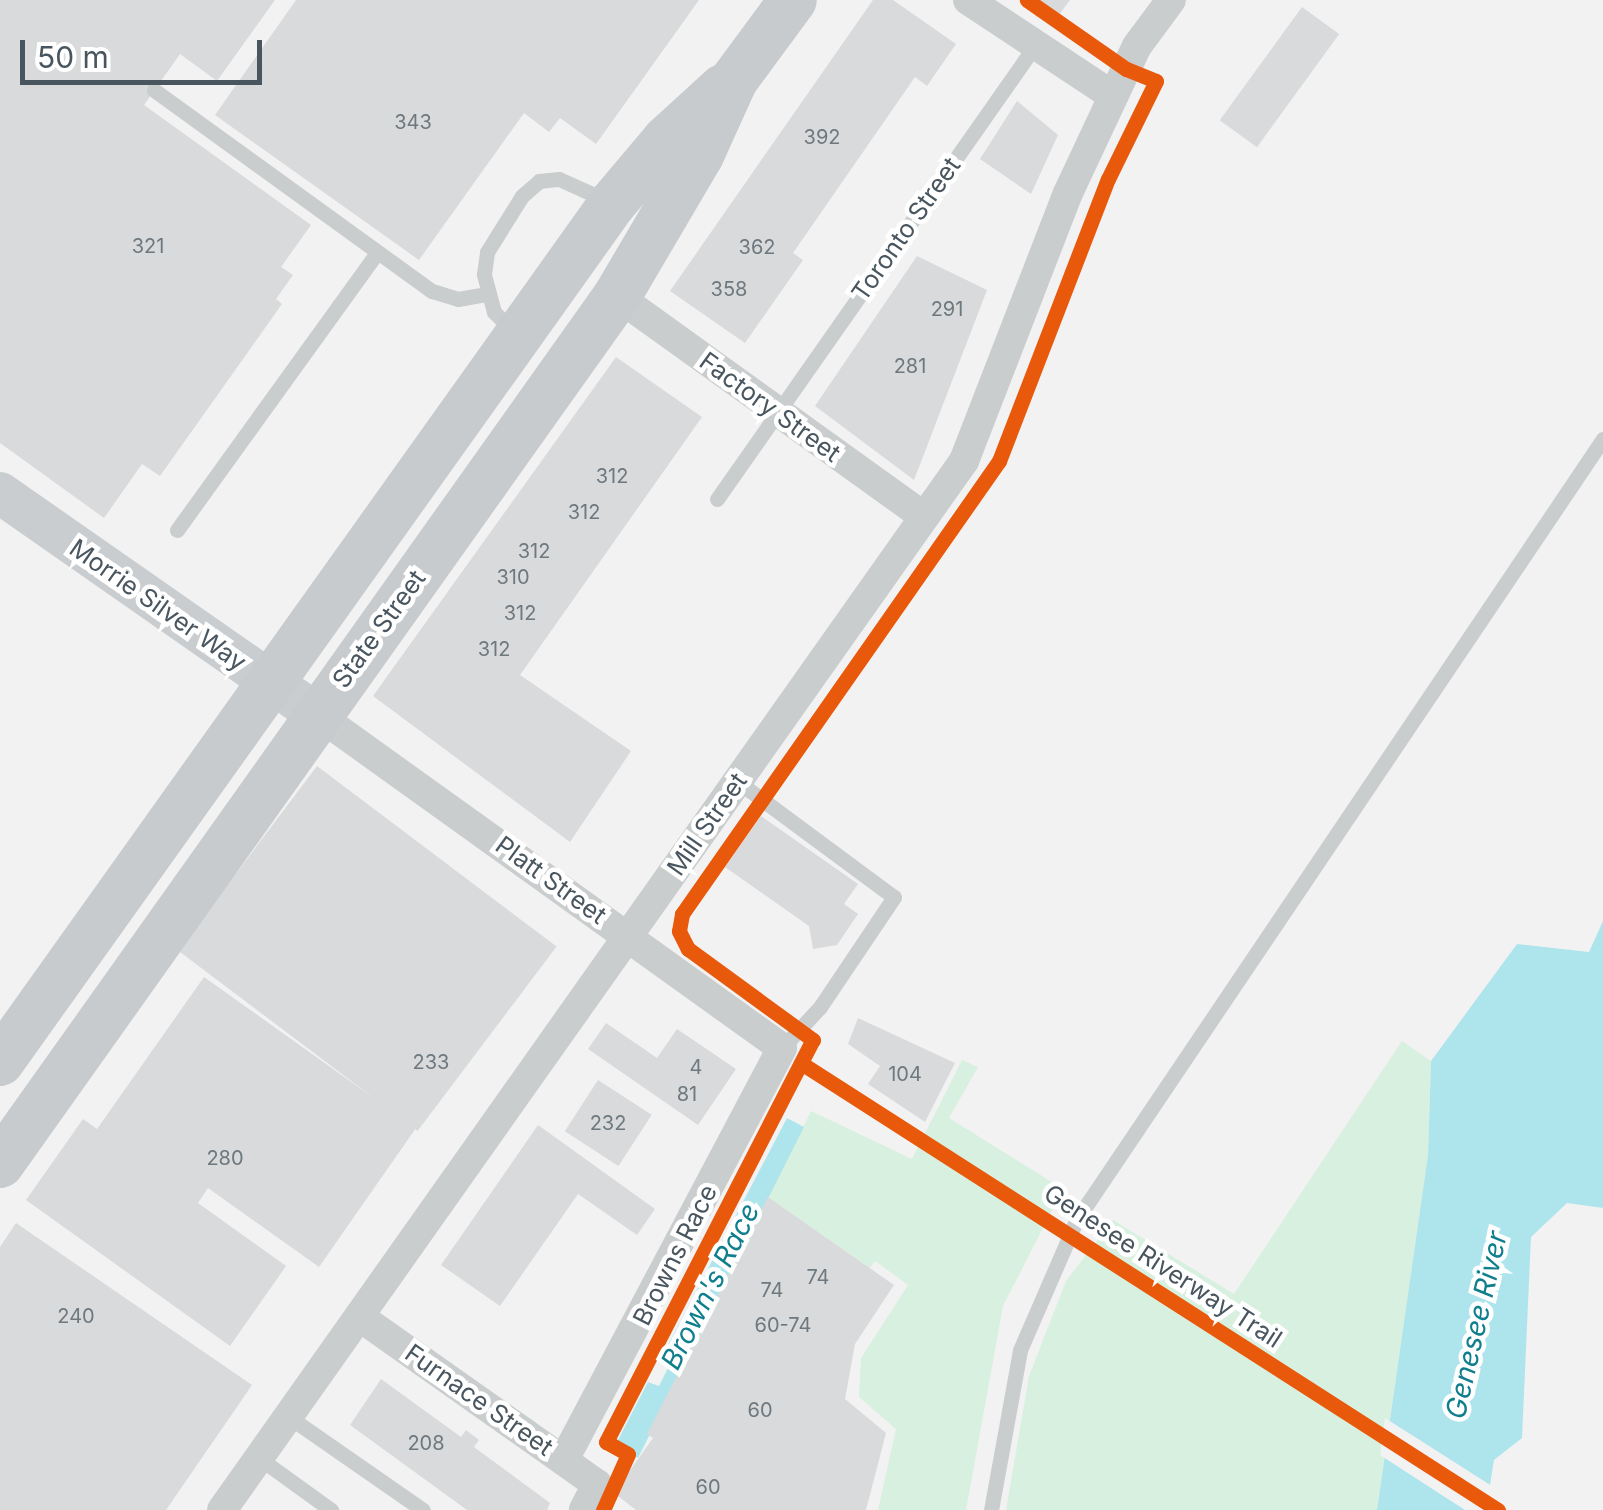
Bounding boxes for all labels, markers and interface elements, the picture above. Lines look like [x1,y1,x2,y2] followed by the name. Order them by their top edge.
[25,20,268,82] scale bar
[37,39,109,75] text: 50 m
[394,110,432,134] house number: 343
[804,125,840,149] house number: 392
[845,151,967,307] street label: Toronto Street
[132,234,164,258] house number: 321
[739,235,775,259] house number: 362
[711,277,747,301] house number: 358
[931,297,963,321] house number: 291
[694,346,846,468] street label: Factory Street
[894,354,926,378] house number: 281
[596,464,628,488] house number: 312
[568,500,600,524] house number: 312
[64,533,252,677] street label: Morrie Silver Way
[518,539,550,563] house number: 312
[326,564,432,694] street label: State Street
[496,565,530,589] house number: 310
[504,601,536,625] house number: 312
[478,637,510,661] house number: 312
[661,767,753,881] street label: Mill Street
[490,830,612,930] street label: Platt Street
[413,1050,449,1074] house number: 233
[690,1055,702,1079] house number: 4
[888,1062,922,1086] house number: 104
[677,1082,697,1106] house number: 81
[590,1111,626,1135] house number: 232
[206,1146,244,1170] house number: 280
[1039,1178,1287,1354] street label: Genesee Riverway Trail
[627,1179,723,1331] street label: Browns Race
[654,1197,766,1375] water label: Brown's Race
[1438,1228,1514,1422] water label: Genesee River
[806,1265,830,1289] house number: 74
[760,1278,784,1302] house number: 74
[57,1304,95,1328] house number: 240
[755,1313,811,1337] house number: 60-74
[399,1338,559,1462] street label: Furnace Street
[747,1398,773,1422] house number: 60
[407,1431,445,1455] house number: 208
[695,1475,721,1499] house number: 60

